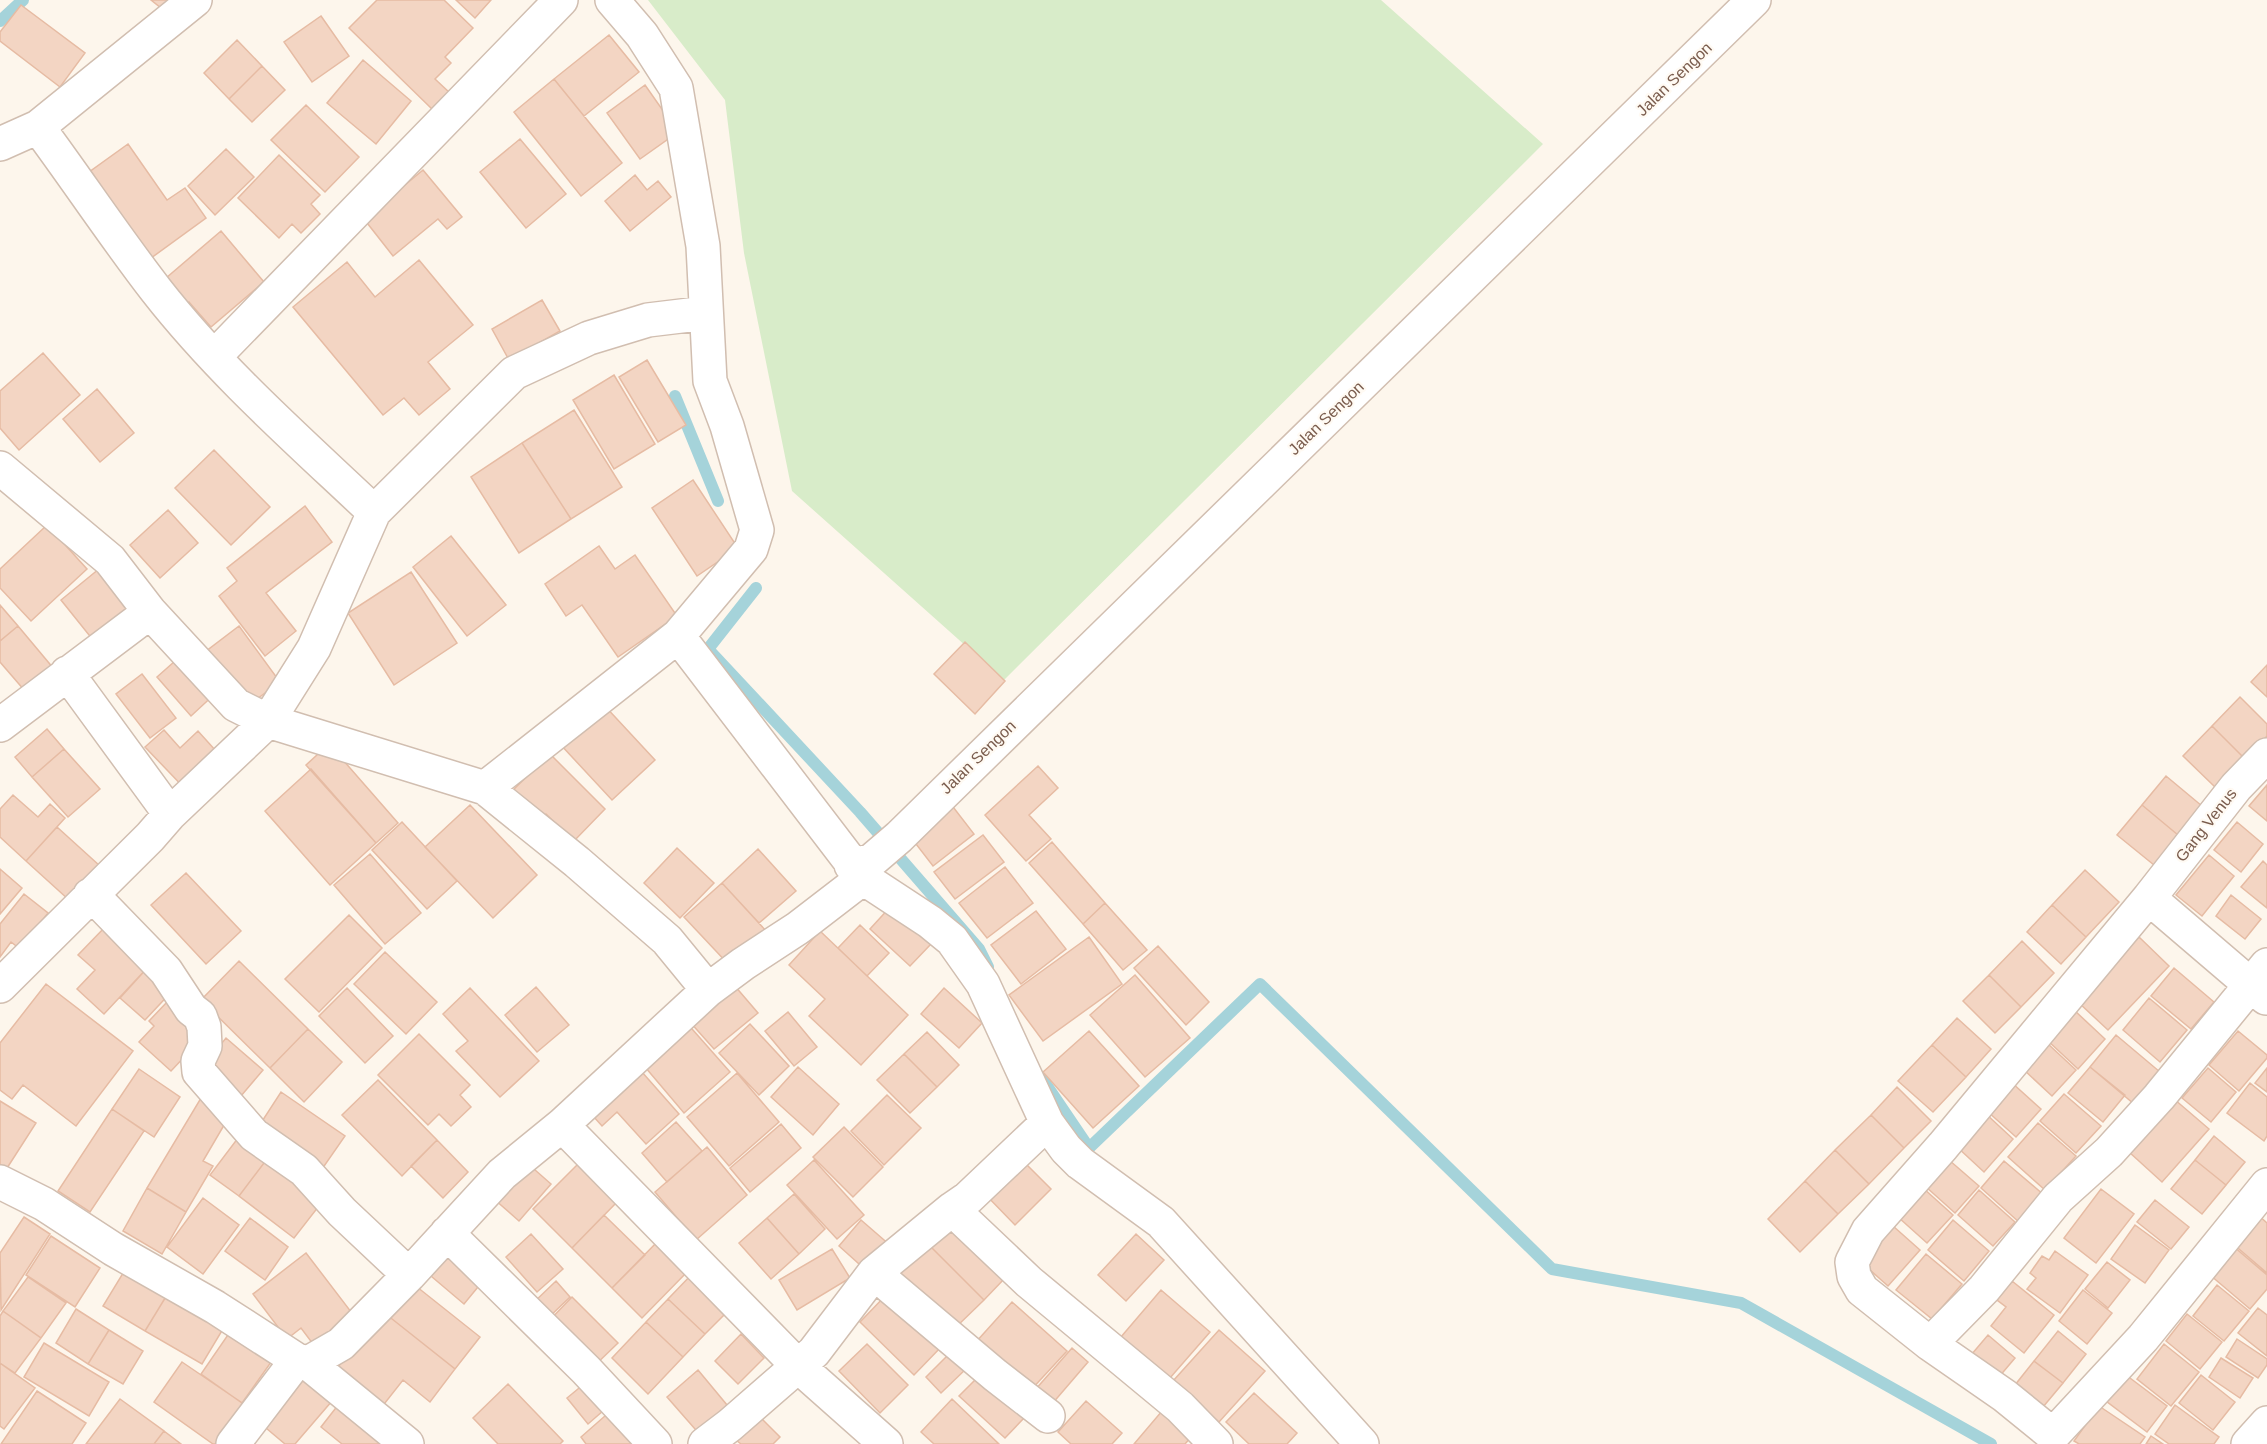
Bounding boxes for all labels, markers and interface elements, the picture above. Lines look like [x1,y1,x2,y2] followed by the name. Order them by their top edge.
[1633,39,1715,119] street label: Jalan Sengon
[1285,378,1367,458] street label: Jalan Sengon
[937,717,1019,797] street label: Jalan Sengon
[2172,785,2240,865] street label: Gang Venus

